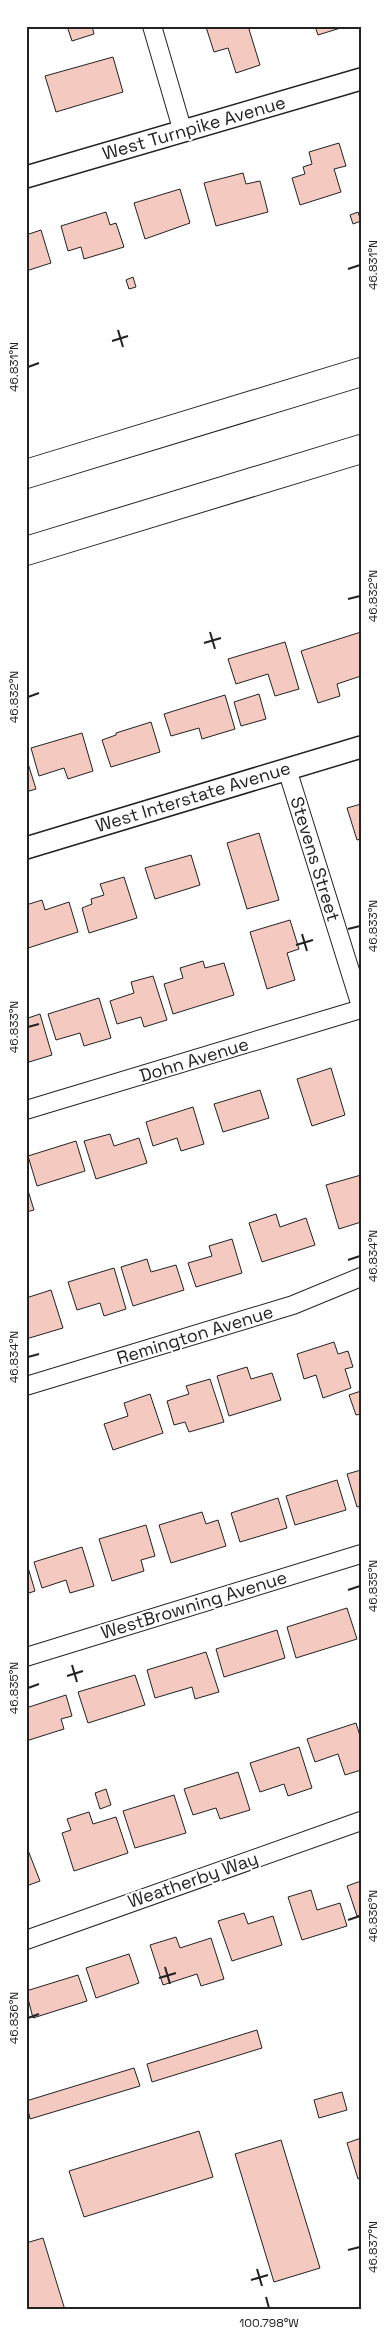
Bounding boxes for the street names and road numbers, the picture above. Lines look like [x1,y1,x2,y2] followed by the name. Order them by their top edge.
[99,90,288,165] street label: West Turnpike Avenue
[93,756,293,837] street label: West Interstate Avenue
[286,794,345,924] street label: Stevens Street
[136,1032,251,1087] street label: Dohn Avenue
[114,1300,276,1369] street label: Remington Avenue
[98,1565,290,1644] street label: WestBrowning Avenue
[125,1846,261,1913] street label: Weatherby Way

